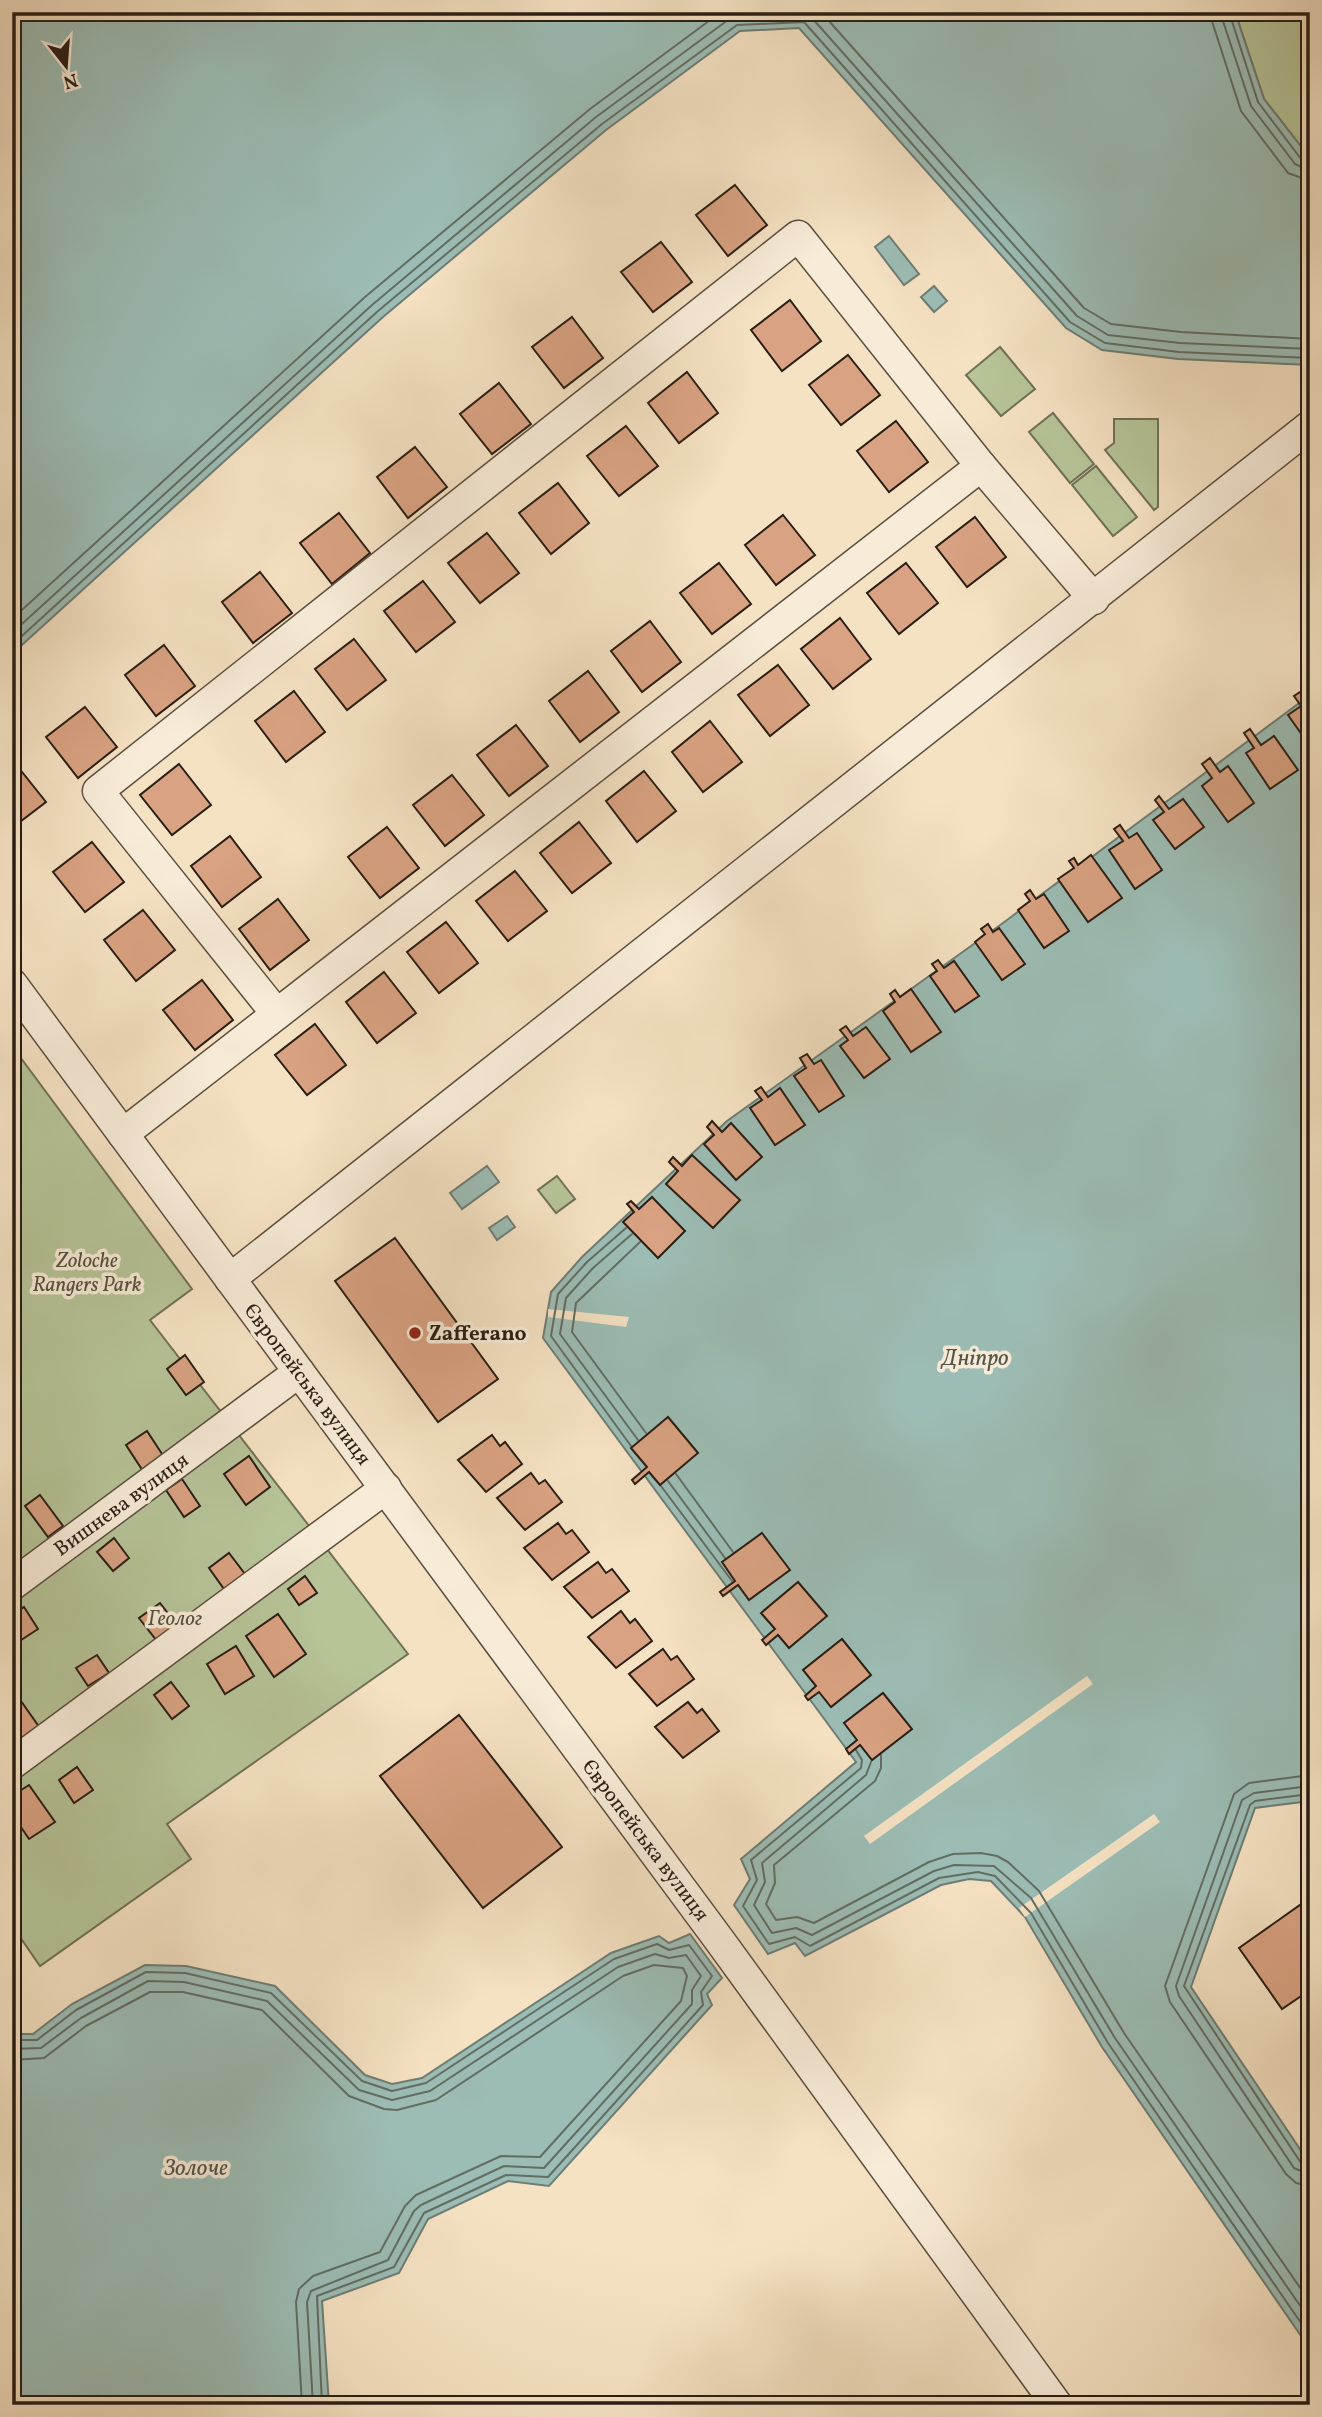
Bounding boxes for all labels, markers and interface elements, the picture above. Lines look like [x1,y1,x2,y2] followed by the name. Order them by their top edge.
[32,32,102,102] north arrow
[60,66,81,95] text: N
[32,1247,142,1300] park label: Zoloche Rangers Park
[236,1298,377,1472] street label: Європейська вулиця
[429,1320,527,1349] place label: Zafferano
[407,1325,423,1341] marker: Zafferano
[940,1343,1009,1375] water label: Дніпро
[49,1446,195,1564] street label: Вишнева вулиця
[148,1605,203,1634] park label: Геолог
[574,1754,715,1928] street label: Європейська вулиця
[163,2153,228,2185] water label: Золоче

